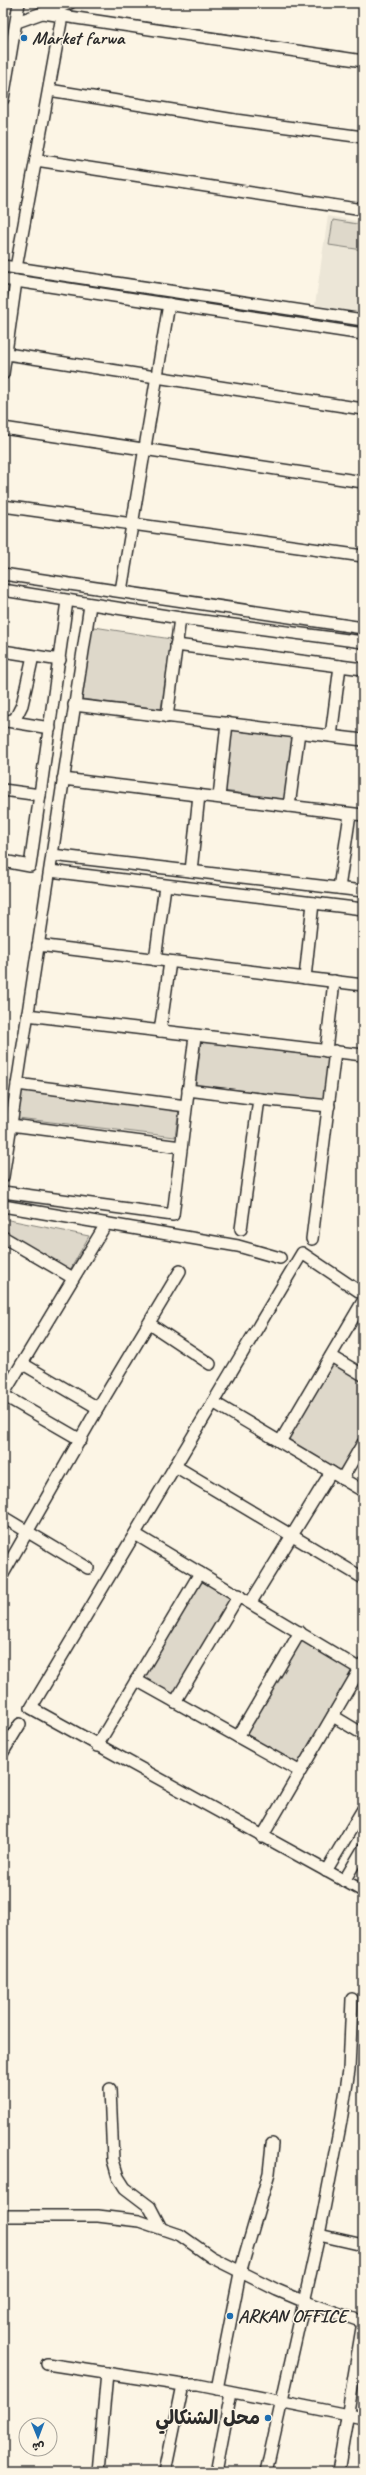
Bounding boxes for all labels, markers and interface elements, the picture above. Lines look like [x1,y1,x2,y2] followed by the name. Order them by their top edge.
[32,26,126,50] place label: Market farwa
[19,33,29,43] marker: Market farwa
[238,2304,350,2328] place label: ARKAN OFFICE
[225,2311,235,2321] marker: ARKAN OFFICE
[155,2406,260,2434] place label: محل الشنكالي
[263,2413,273,2423] marker: محل الشنكالي
[18,2417,58,2457] north arrow
[32,2440,44,2454] text: ش

